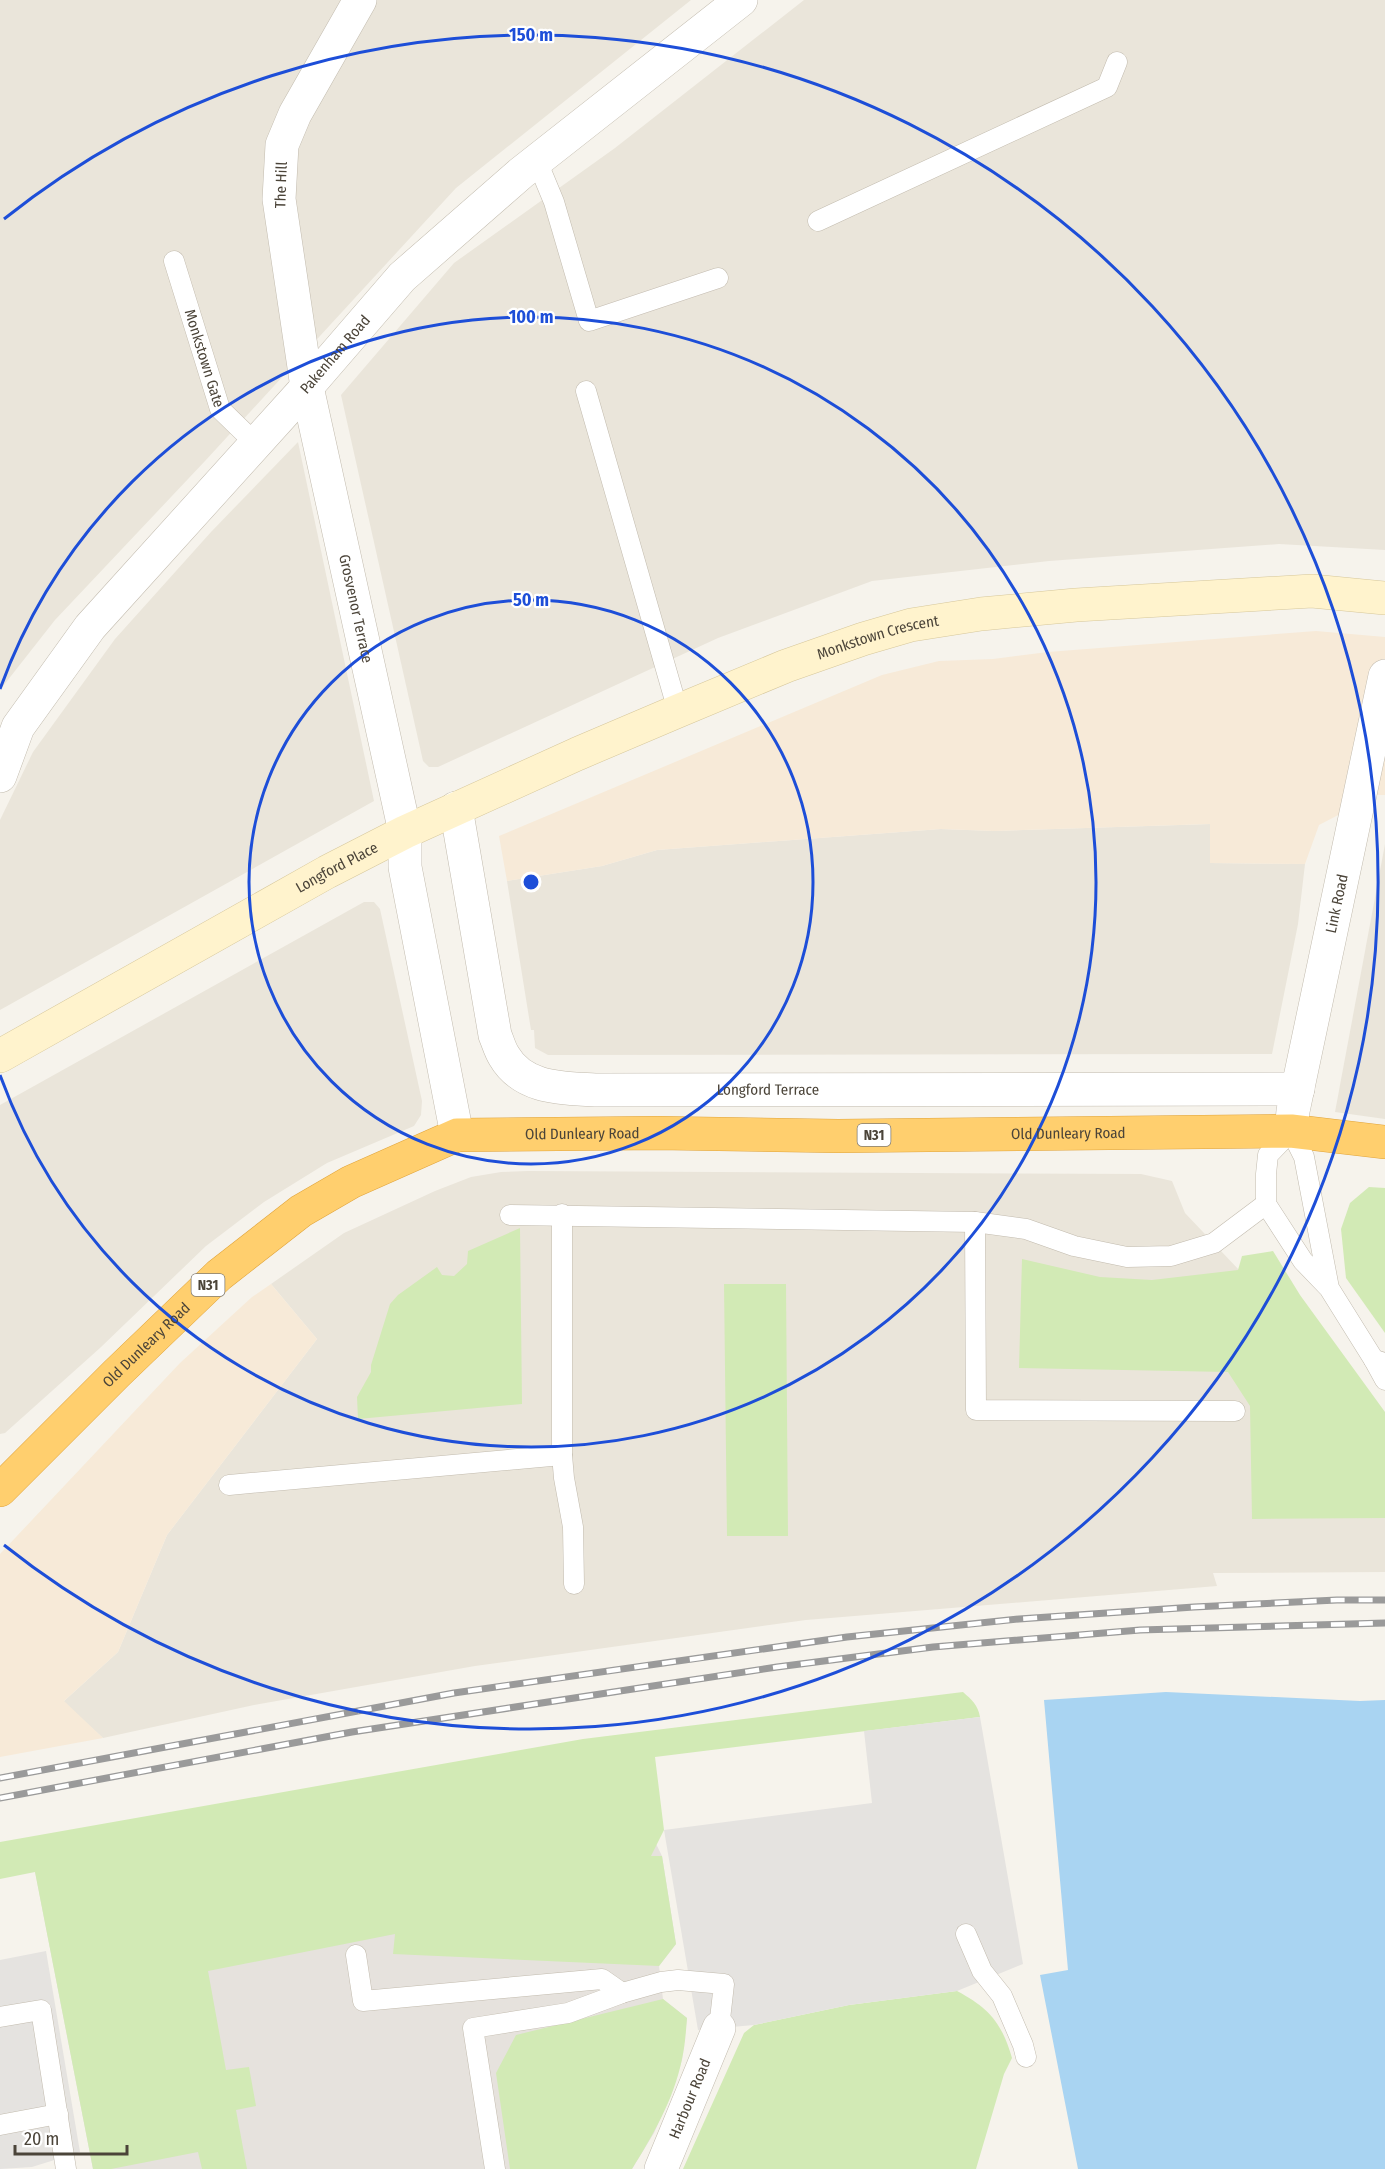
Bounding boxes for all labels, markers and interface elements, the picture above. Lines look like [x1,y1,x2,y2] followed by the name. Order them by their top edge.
[509,24,553,46] text: 150 m
[271,161,291,209] street label: The Hill
[509,306,553,328] text: 100 m
[181,307,228,410] street label: Monkstown Gate
[296,311,374,398] street label: Pakenham Road
[335,553,377,665] street label: Grosvenor Terrace
[513,589,549,611] text: 50 m
[815,612,940,663] street label: Monkstown Crescent
[293,838,381,897] street label: Longford Place
[521,872,541,892] centre of rings
[1322,872,1352,935] street label: Link Road
[717,1081,819,1099] street label: Longford Terrace
[525,1124,640,1143] street label: Old Dunleary Road
[858,1124,890,1146] road number: N31
[1011,1124,1126,1143] street label: Old Dunleary Road
[192,1274,224,1296] road number: N31
[99,1299,194,1391] street label: Old Dunleary Road
[665,2056,714,2142] street label: Harbour Road
[15,2118,128,2156] scale bar
[24,2128,59,2150] text: 20 m

